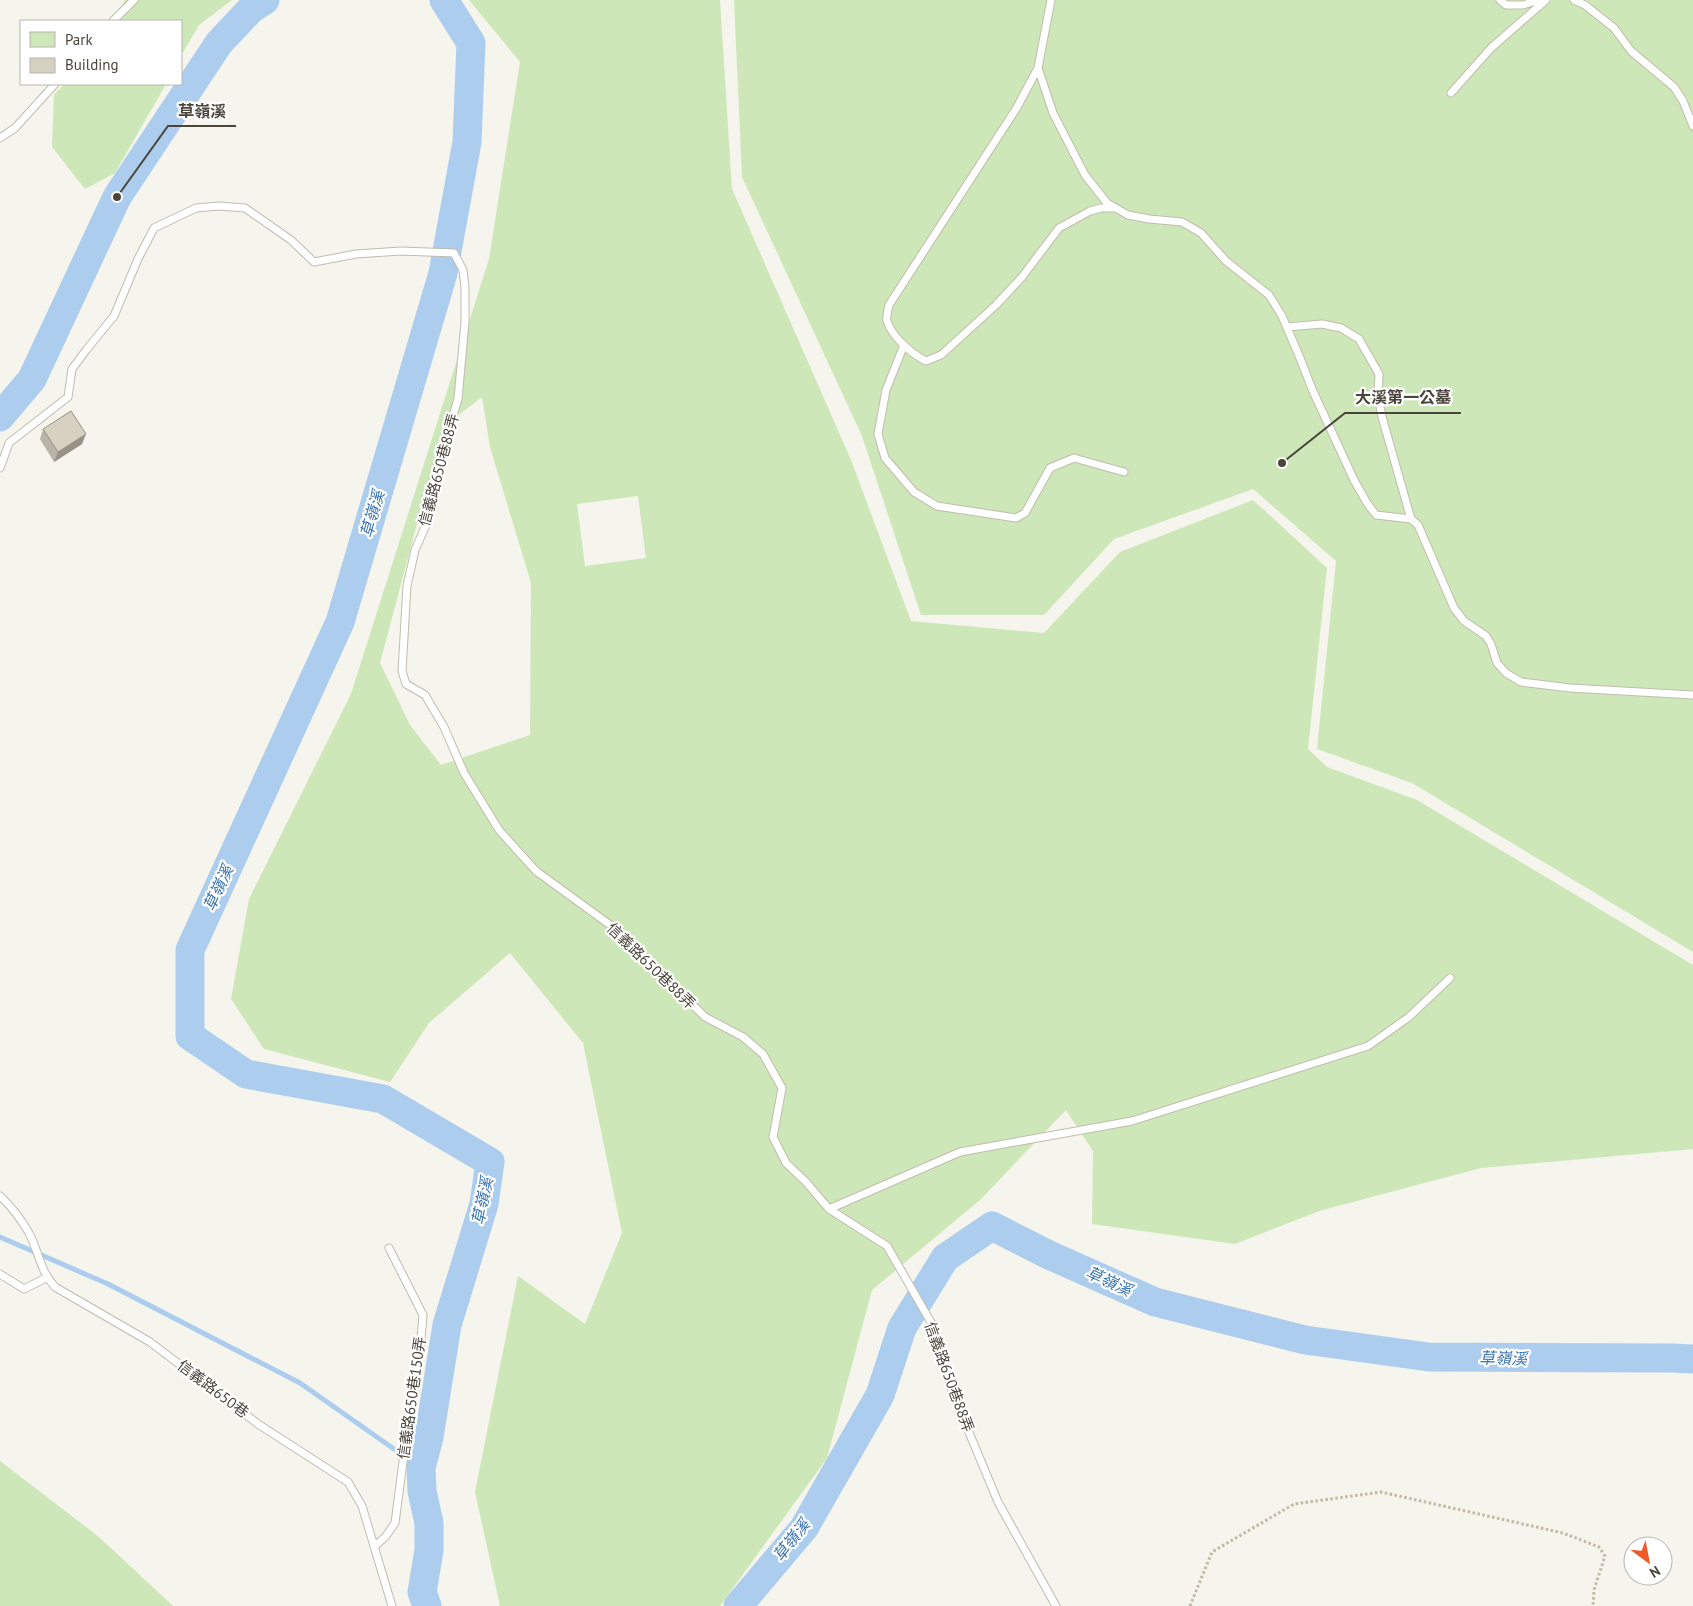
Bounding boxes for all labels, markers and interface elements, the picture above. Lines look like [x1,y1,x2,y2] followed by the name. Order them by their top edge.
[20,20,182,85] legend
[65,30,93,49] text: Park
[65,55,119,74] text: Building
[168,95,236,126] callout: 草嶺溪
[178,101,226,121] text: 草嶺溪
[1345,382,1461,413] callout: 大溪第一公墓
[1355,387,1451,407] text: 大溪第一公墓
[414,411,463,528] street label: 信義路650巷88弄
[356,486,389,540] water label: 草嶺溪
[199,860,238,914] water label: 草嶺溪
[603,919,700,1013] street label: 信義路650巷88弄
[467,1173,497,1227] water label: 草嶺溪
[1083,1262,1137,1301] water label: 草嶺溪
[921,1319,978,1435] street label: 信義路650巷88弄
[393,1335,430,1461] street label: 信義路650巷150弄
[1479,1348,1529,1368] water label: 草嶺溪
[174,1356,253,1422] street label: 信義路650巷
[768,1513,815,1565] water label: 草嶺溪
[1623,1536,1673,1586] north arrow
[1646,1562,1664,1582] text: N

